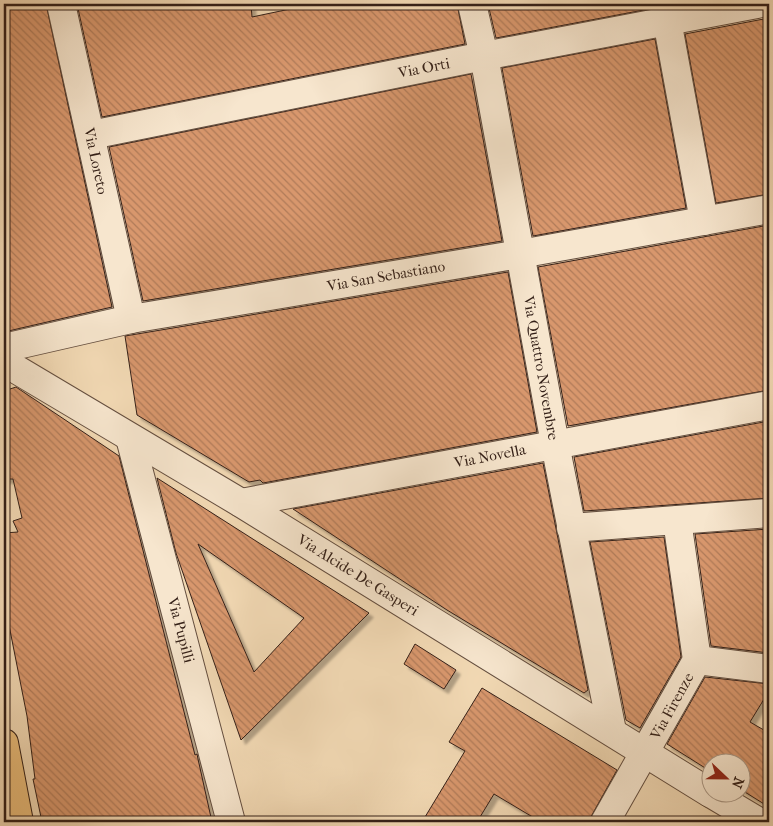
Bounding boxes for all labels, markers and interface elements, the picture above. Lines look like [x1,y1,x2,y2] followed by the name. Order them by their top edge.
[396,54,452,82] street label: Via Orti
[80,125,112,196] street label: Via Loreto
[325,257,447,295] street label: Via San Sebastiano
[519,294,563,442] street label: Via Quattro Novembre
[452,440,528,472] street label: Via Novella
[293,530,422,620] street label: Via Alcide De Gasperi
[163,594,199,665] street label: Via Pupilli
[646,669,698,743] street label: Via Firenze
[700,754,750,804] north arrow
[728,775,747,791] text: N

